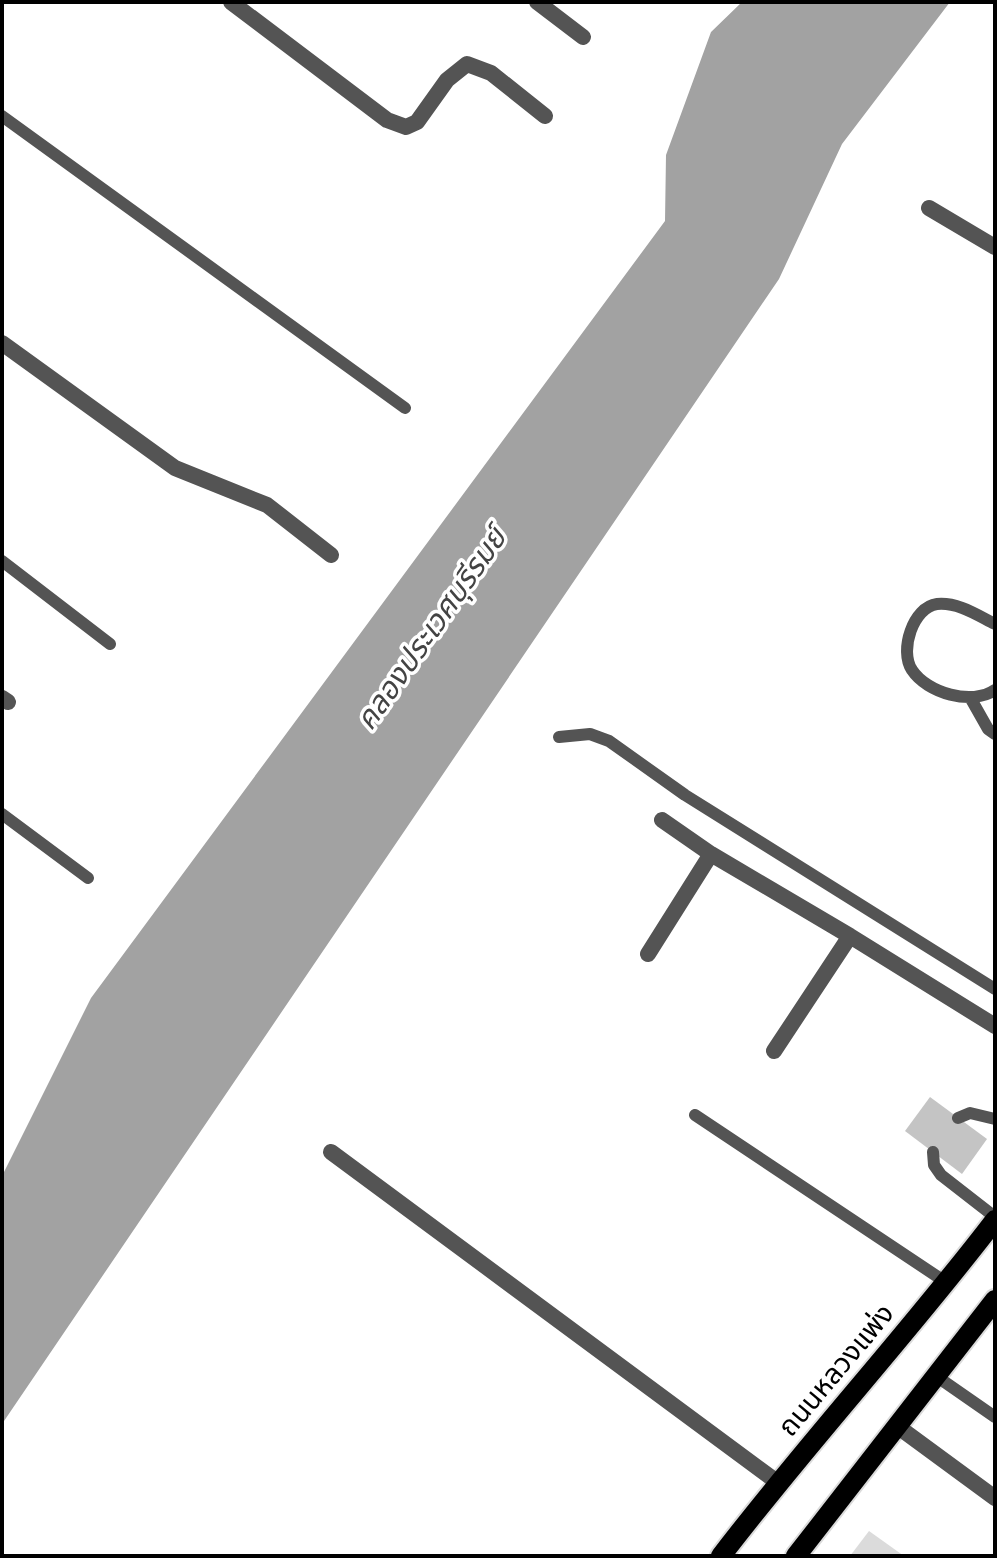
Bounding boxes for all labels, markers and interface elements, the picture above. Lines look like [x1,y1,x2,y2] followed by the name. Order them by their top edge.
[348,517,517,737] water label: คลองประเวศบุรีรมย์
[771,1297,901,1443] street label: ถนนหลวงแพ่ง

